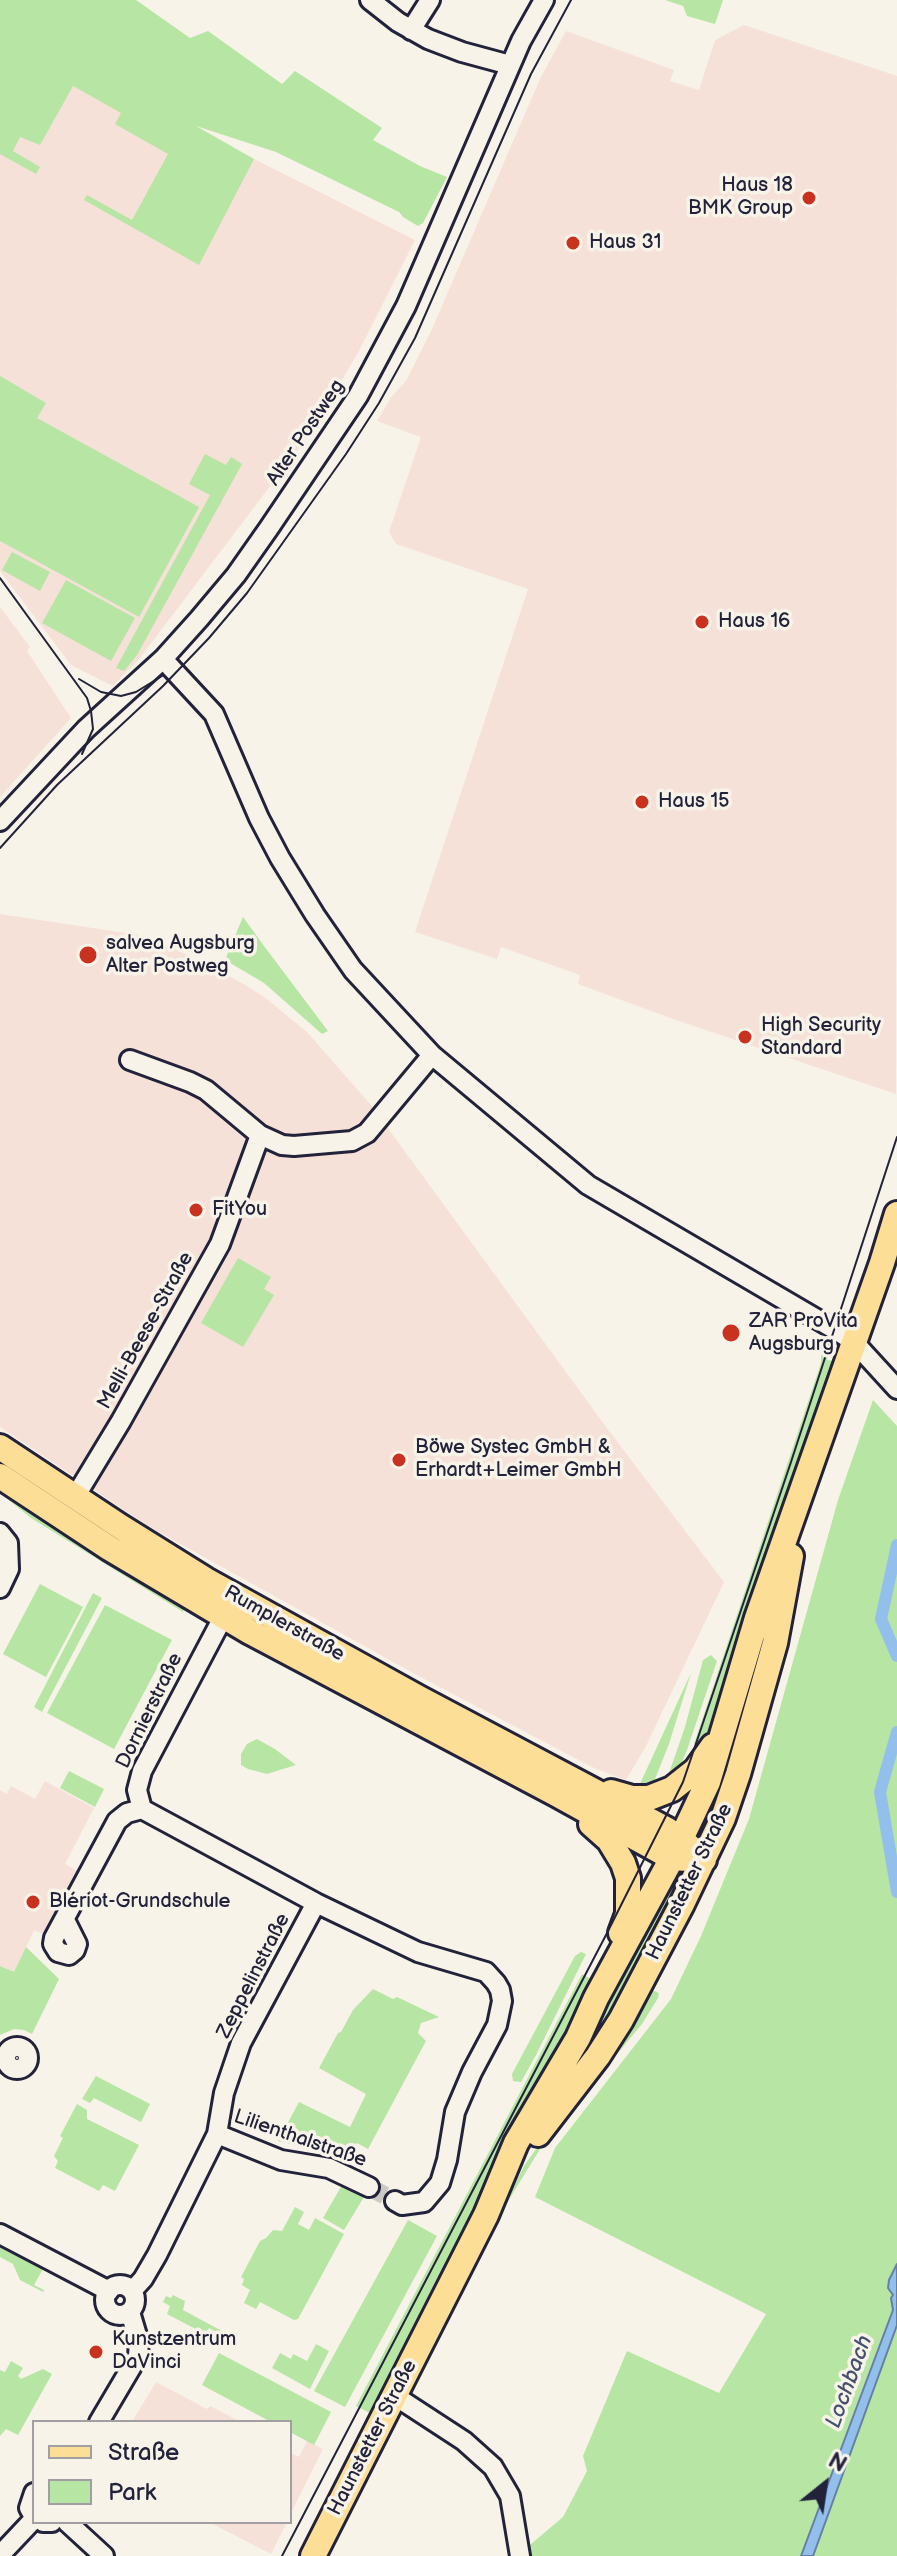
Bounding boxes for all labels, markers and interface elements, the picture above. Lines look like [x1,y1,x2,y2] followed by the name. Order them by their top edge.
[688,174,793,221] place label: Haus 18 BMK Group
[800,189,818,207] marker: Haus 18 BMK Group
[589,231,661,255] place label: Haus 31
[564,234,582,252] marker: Haus 31
[262,375,350,491] street label: Alter Postweg
[718,610,790,634] place label: Haus 16
[693,613,711,631] marker: Haus 16
[658,790,730,814] place label: Haus 15
[633,793,651,811] marker: Haus 15
[106,932,255,979] place label: salvea Augsburg Alter Postweg
[77,944,99,966] marker: salvea Augsburg Alter Postweg
[761,1014,881,1061] place label: High Security Standard
[736,1028,754,1046] marker: High Security Standard
[212,1198,267,1222] place label: FitYou
[187,1201,205,1219] marker: FitYou
[93,1248,199,1414] street label: Melli-Beese-Straße
[749,1310,858,1357] place label: ZAR ProVita Augsburg
[720,1322,742,1344] marker: ZAR ProVita Augsburg
[415,1436,622,1483] place label: Böwe Systec GmbH & Erhardt+Leimer GmbH
[390,1451,408,1469] marker: Böwe Systec GmbH & Erhardt+Leimer GmbH
[220,1581,348,1667] street label: Rumplerstraße
[112,1650,188,1772] street label: Dornierstraße
[642,1800,738,1964] street label: Haunstetter Straße
[49,1890,230,1914] place label: Blériot-Grundschule
[24,1893,42,1911] marker: Blériot-Grundschule
[212,1910,296,2042] street label: Zeppelinstraße
[231,2105,369,2173] street label: Lilienthalstraße
[112,2328,236,2375] place label: Kunstzentrum DaVinci
[821,2332,879,2432] water label: Lochbach
[87,2343,105,2361] marker: Kunstzentrum DaVinci
[323,2356,423,2520] street label: Haunstetter Straße
[32,2420,292,2524] legend
[108,2438,179,2467] text: Straße
[785,2444,865,2524] north arrow
[823,2447,851,2479] text: N
[108,2478,156,2507] text: Park

